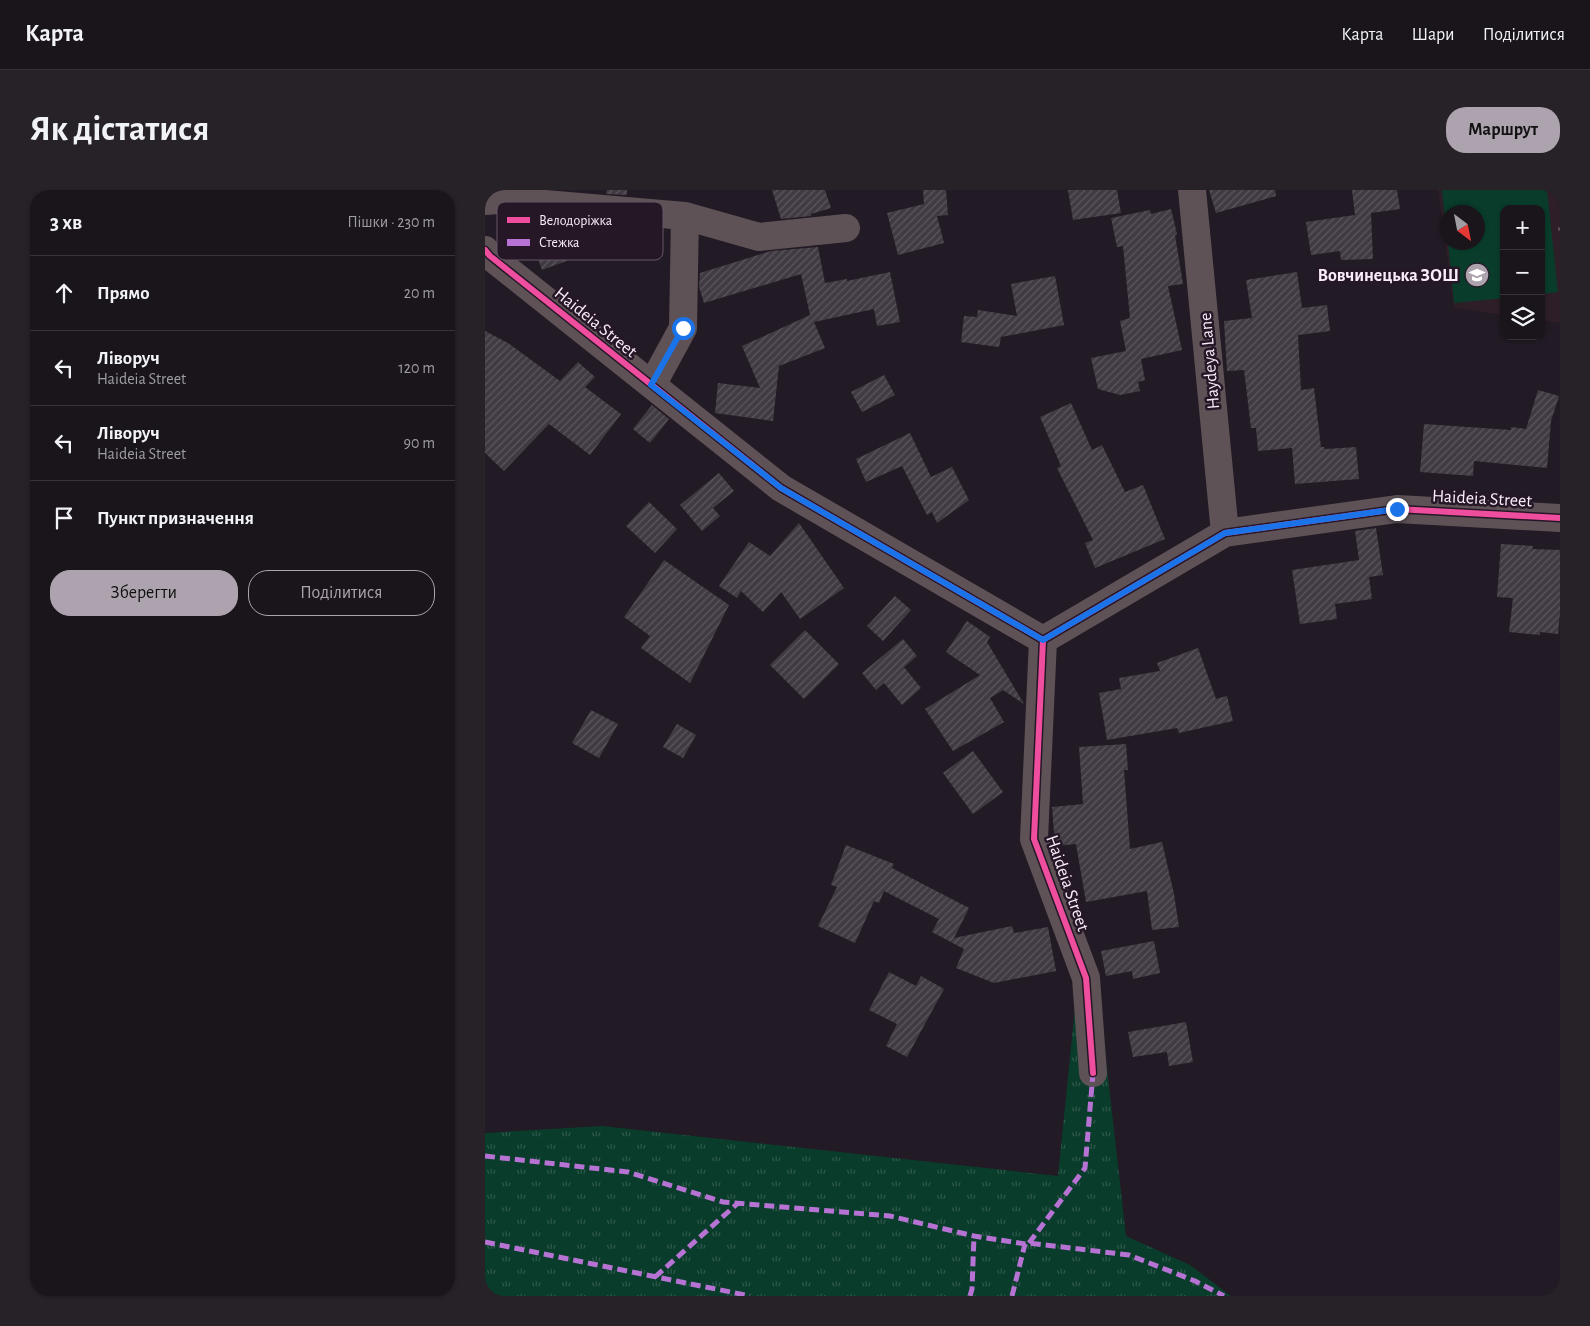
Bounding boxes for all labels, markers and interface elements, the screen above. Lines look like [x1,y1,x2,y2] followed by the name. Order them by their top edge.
[25,22,84,46] text: Карта
[1341,26,1383,44] text: Карта
[1411,26,1455,44] text: Шари
[1483,26,1565,44] text: Поділитися
[1446,107,1560,153] button: Маршрут
[30,112,209,147] text: Як дістатися
[497,202,663,260] legend
[1440,205,1485,250] north arrow
[1500,205,1545,340] map controls
[1500,205,1545,250] button: +
[50,212,82,233] text: 3 хв
[347,214,435,230] text: Пішки · 230 m
[539,214,613,228] text: Велодоріжка
[539,236,580,250] text: Стежка
[1500,250,1545,295] button: −
[1464,262,1490,288] school or university icon: Вовчинецька ЗОШ
[1317,267,1459,285] place label: Вовчинецька ЗОШ
[50,279,78,307] icon: ahead
[97,284,150,303] text: Прямо
[551,284,640,361] street label: Haideia Street
[404,285,435,301] text: 20 m
[1500,295,1545,340] button: layers
[1197,312,1223,410] street label: Haydeya Lane
[672,317,695,340] route start
[97,349,160,368] text: Ліворуч
[50,354,78,382] icon: left
[398,360,435,376] text: 120 m
[97,371,186,387] text: Haideia Street
[97,424,160,443] text: Ліворуч
[50,429,78,457] icon: left
[404,435,435,451] text: 90 m
[97,446,186,462] text: Haideia Street
[1431,487,1533,511] street label: Haideia Street
[1386,498,1409,521] route end
[50,504,78,532] icon: arrive
[97,509,254,528] text: Пункт призначення
[50,570,238,616] button: Зберегти
[248,570,435,616] button: Поділитися
[1042,833,1092,934] street label: Haideia Street

